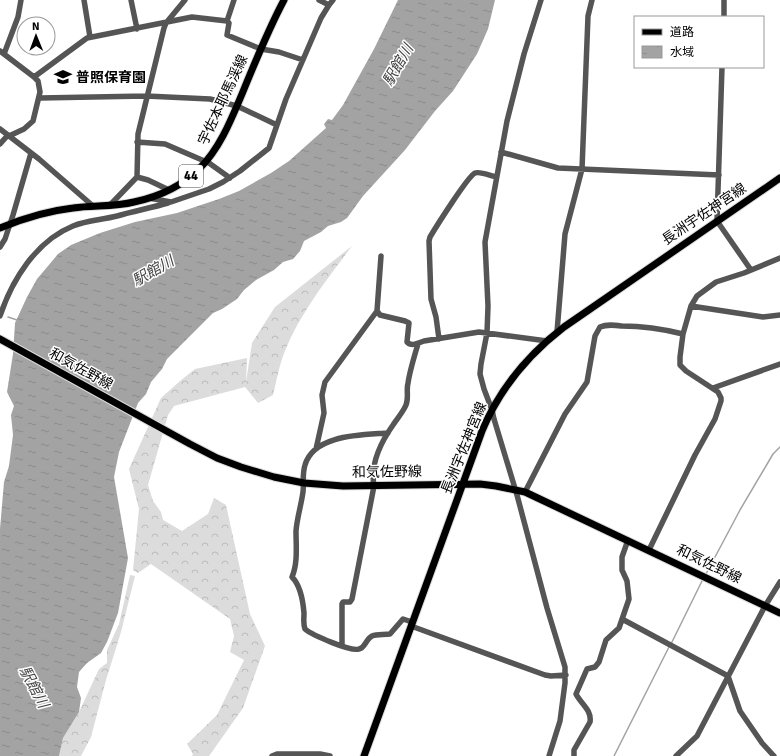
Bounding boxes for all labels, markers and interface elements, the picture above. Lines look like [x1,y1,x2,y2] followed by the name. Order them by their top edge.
[16,16,56,56] north arrow
[634,16,764,68] legend
[32,20,40,33] text: N
[670,25,694,40] text: 道路
[379,39,418,89] water label: 駅館川
[670,45,694,60] text: 水域
[195,52,251,148] street label: 宇佐本耶馬渓線
[53,67,73,87] school or university icon: 普照保育園
[76,69,146,86] place label: 普照保育園
[179,165,203,187] road number: 44
[659,180,749,248] street label: 長洲宇佐神宮線
[129,251,179,290] water label: 駅館川
[46,345,116,393] street label: 和気佐野線
[438,399,490,497] street label: 長洲宇佐神宮線
[352,463,422,481] street label: 和気佐野線
[674,541,744,587] street label: 和気佐野線
[15,663,53,713] water label: 駅館川

